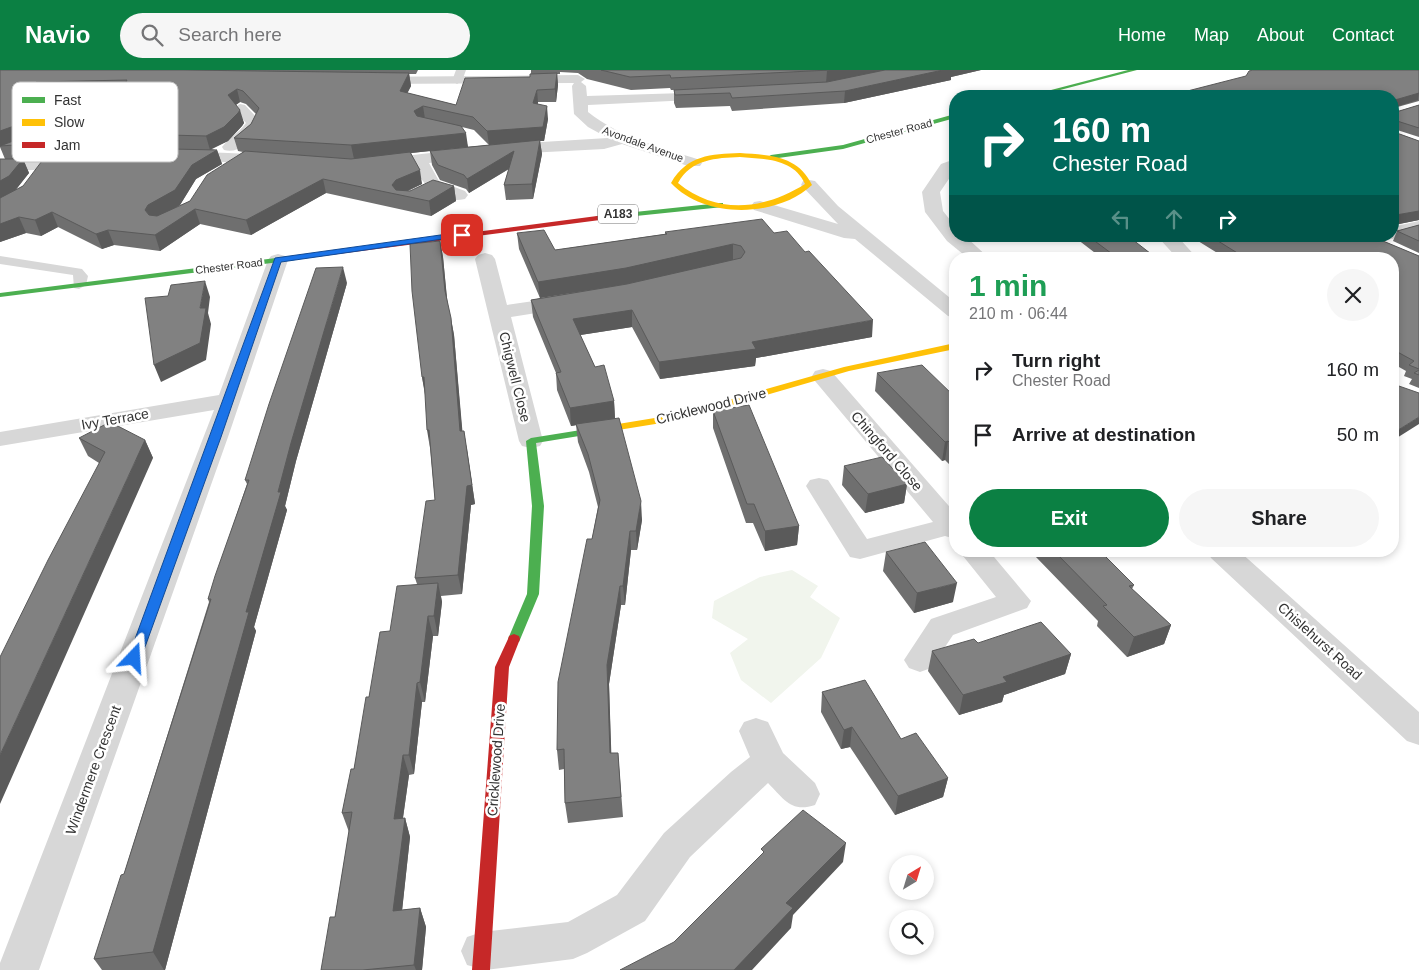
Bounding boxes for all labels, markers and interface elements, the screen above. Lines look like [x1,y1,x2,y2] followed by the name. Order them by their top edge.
[120,13,470,58] search box
[25,21,90,48] text: Navio
[138,21,166,49] icon: search
[178,24,282,45] text: Search here
[1118,25,1166,45] text: Home
[1194,25,1229,45] text: Map
[1257,25,1304,45] text: About
[1332,25,1394,45] text: Contact
[12,82,178,162] legend
[54,92,81,108] text: Fast
[969,110,1034,175] icon: right
[1052,110,1151,149] text: 160 m
[54,114,85,130] text: Slow
[865,116,933,146] street label: Chester Road
[601,124,685,164] street label: Avondale Avenue
[54,137,80,153] text: Jam
[1052,151,1188,176] text: Chester Road
[598,204,638,224] road number: A183
[1107,205,1135,233] icon: left
[1160,205,1188,233] icon: ahead
[1213,205,1241,233] icon: right
[441,214,483,256] pin
[448,221,476,249] icon: arrive
[195,256,263,276] street label: Chester Road
[969,269,1047,302] text: 1 min
[1327,269,1379,321] button: close
[969,305,1068,322] text: 210 m · 06:44
[496,330,534,424] street label: Chigwell Close
[1012,350,1100,371] text: Turn right
[969,356,997,384] icon: right
[1326,359,1379,380] text: 160 m
[1012,372,1111,389] text: Chester Road
[654,385,768,427] street label: Cricklewood Drive
[80,405,150,433] street label: Ivy Terrace
[848,408,926,494] street label: Chingford Close
[969,421,997,449] icon: arrive
[1012,424,1196,445] text: Arrive at destination
[1337,424,1379,445] text: 50 m
[969,489,1169,547] button: Exit
[1179,489,1379,547] button: Share
[1275,599,1365,683] street label: Chislehurst Road
[107,631,159,683] position arrow
[62,703,124,837] street label: Windermere Crescent
[484,703,508,817] street label: Cricklewood Drive
[889,855,934,900] north arrow
[889,855,934,955] map controls
[889,910,934,955] button: search

